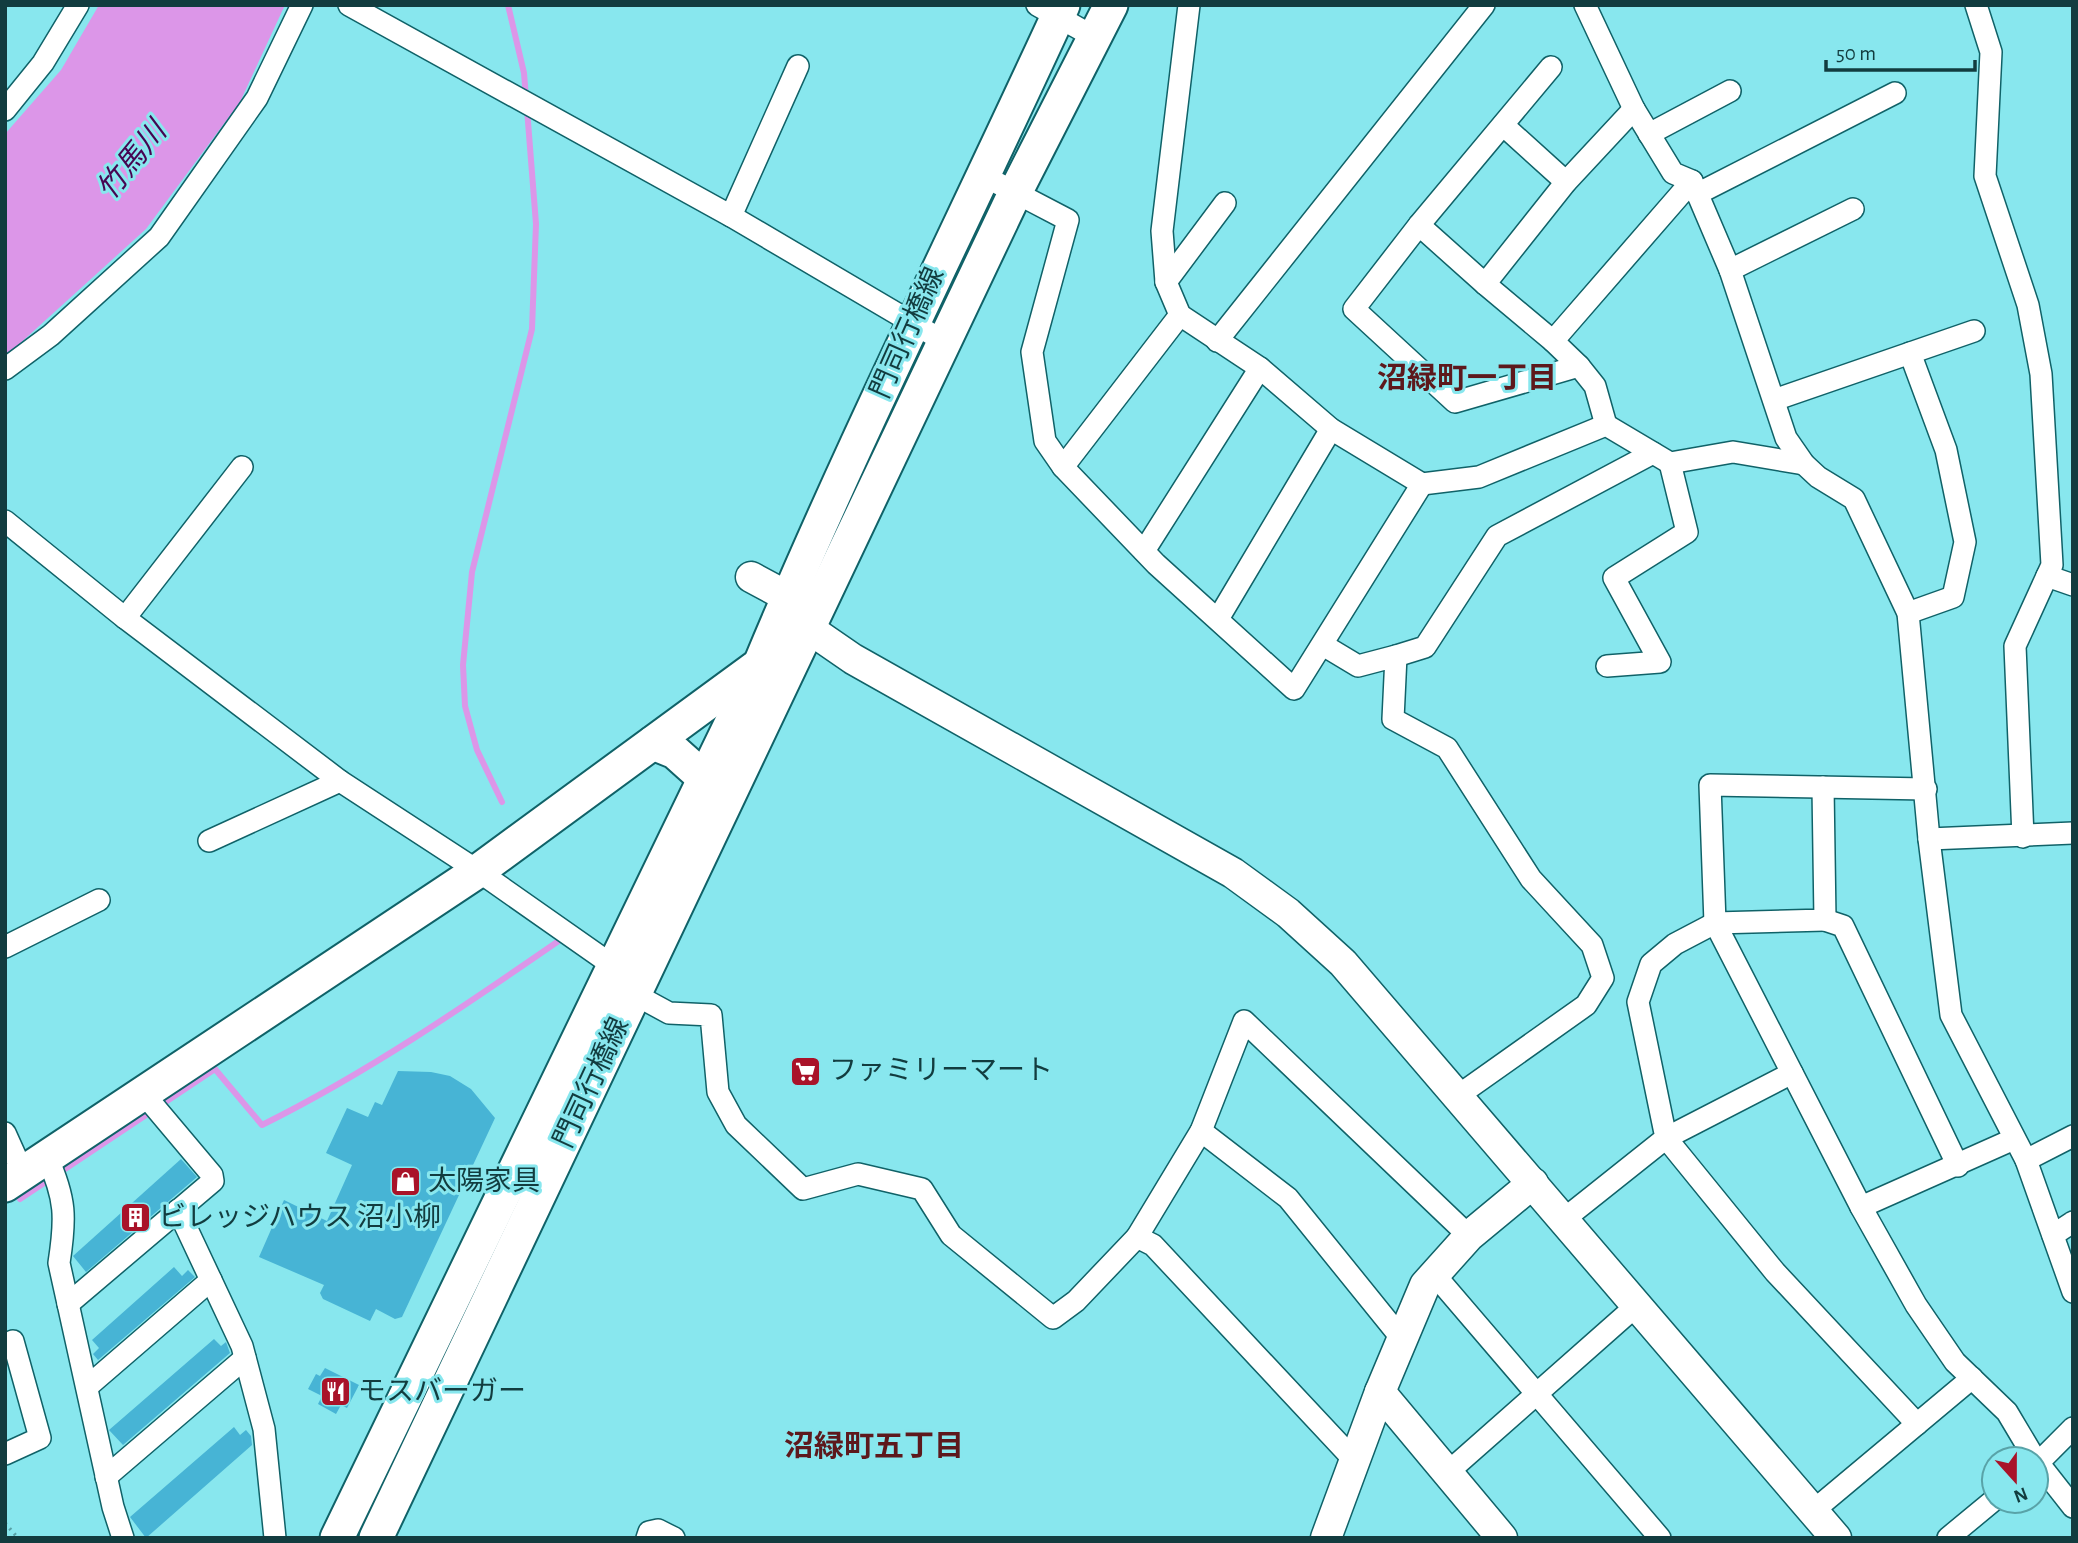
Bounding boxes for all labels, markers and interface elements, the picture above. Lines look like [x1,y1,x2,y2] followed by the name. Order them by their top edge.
[1826,28,1975,72] scale bar
[1836,43,1876,64] text: 50 m
[90,113,174,205] water label: 竹馬川
[865,263,949,403] street label: 門司行橋線
[1377,362,1557,394] district label: 沼緑町一丁目
[548,1013,634,1152] street label: 門司行橋線
[789,1054,823,1088] supermarket icon: ファミリーマート
[829,1057,1053,1085] place label: ファミリーマート
[388,1165,422,1199] shop icon: 太陽家具
[428,1166,540,1196] place label: 太陽家具
[118,1201,152,1235] building icon: ビレッジハウス 沼小柳
[158,1202,441,1232] place label: ビレッジハウス 沼小柳
[318,1375,352,1409] restaurant icon: モスバーガー
[358,1377,526,1406] place label: モスバーガー
[784,1430,964,1462] district label: 沼緑町五丁目
[1980,1445,2050,1515] north arrow
[2011,1483,2030,1506] text: N

